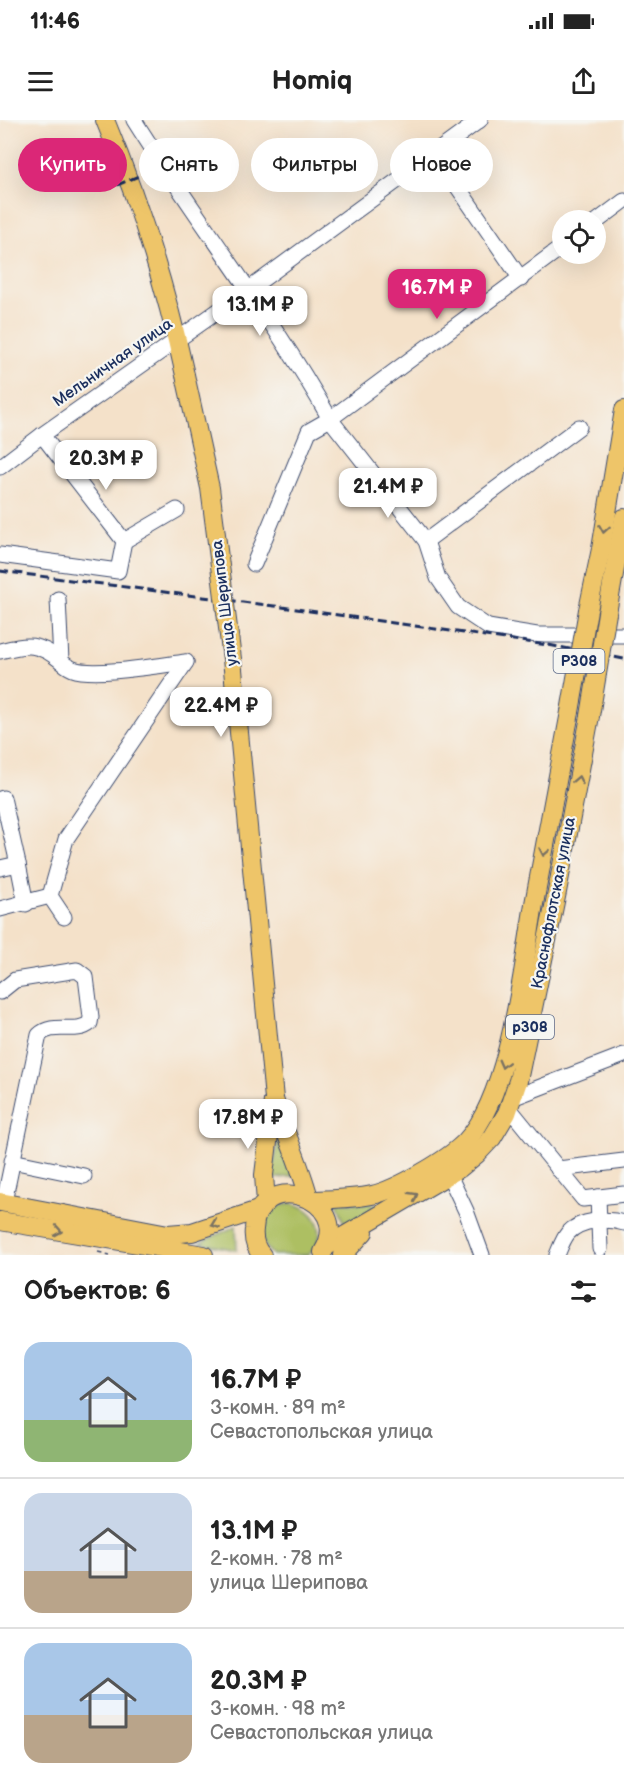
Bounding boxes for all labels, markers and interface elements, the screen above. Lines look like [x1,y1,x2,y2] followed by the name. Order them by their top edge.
[30,8,80,35] text: 11:46
[24,65,57,98] icon: menu
[272,65,352,97] text: Homiq
[567,65,600,98] icon: share
[18,138,127,192] chip: Купить
[139,138,239,192] chip: Снять
[251,138,378,192] chip: Фильтры
[390,138,493,192] chip: Новое
[552,210,606,264] map controls
[552,210,606,264] button: locate
[382,269,492,320] pin: 16.7M ₽
[402,276,472,300] text: 16.7M ₽
[205,286,315,337] pin: 13.1M ₽
[226,293,294,317] text: 13.1M ₽
[50,314,177,411] street label: Мельничная улица
[51,440,161,491] pin: 20.3M ₽
[69,447,143,471] text: 20.3M ₽
[333,468,443,519] pin: 21.4M ₽
[353,475,423,499] text: 21.4M ₽
[598,524,611,534] one-way arrow
[208,539,242,667] street label: улица Шерипова
[554,649,604,673] road number: P308
[166,687,276,738] pin: 22.4M ₽
[184,694,258,718] text: 22.4M ₽
[571,775,584,785] one-way arrow
[528,815,580,990] street label: Краснофлотская улица
[538,846,551,856] one-way arrow
[506,1015,554,1039] road number: p308
[497,1058,510,1068] one-way arrow
[193,1099,303,1150] pin: 17.8M ₽
[213,1106,283,1130] text: 17.8M ₽
[407,1191,418,1203] one-way arrow
[210,1217,221,1229] one-way arrow
[53,1225,62,1237] one-way arrow
[567,1275,600,1308] icon: filters
[24,1276,171,1307] text: Объектов: 6
[210,1365,301,1396] text: 16.7M ₽
[72,1366,144,1438] icon: home
[210,1396,346,1420] text: 3-комн. · 89 m²
[210,1420,433,1444] text: Севастопольская улица
[210,1516,297,1547] text: 13.1M ₽
[72,1517,144,1589] icon: home
[210,1547,343,1571] text: 2-комн. · 78 m²
[210,1571,368,1595] text: улица Шерипова
[210,1666,307,1697] text: 20.3M ₽
[72,1667,144,1739] icon: home
[210,1697,346,1721] text: 3-комн. · 98 m²
[210,1721,433,1745] text: Севастопольская улица

